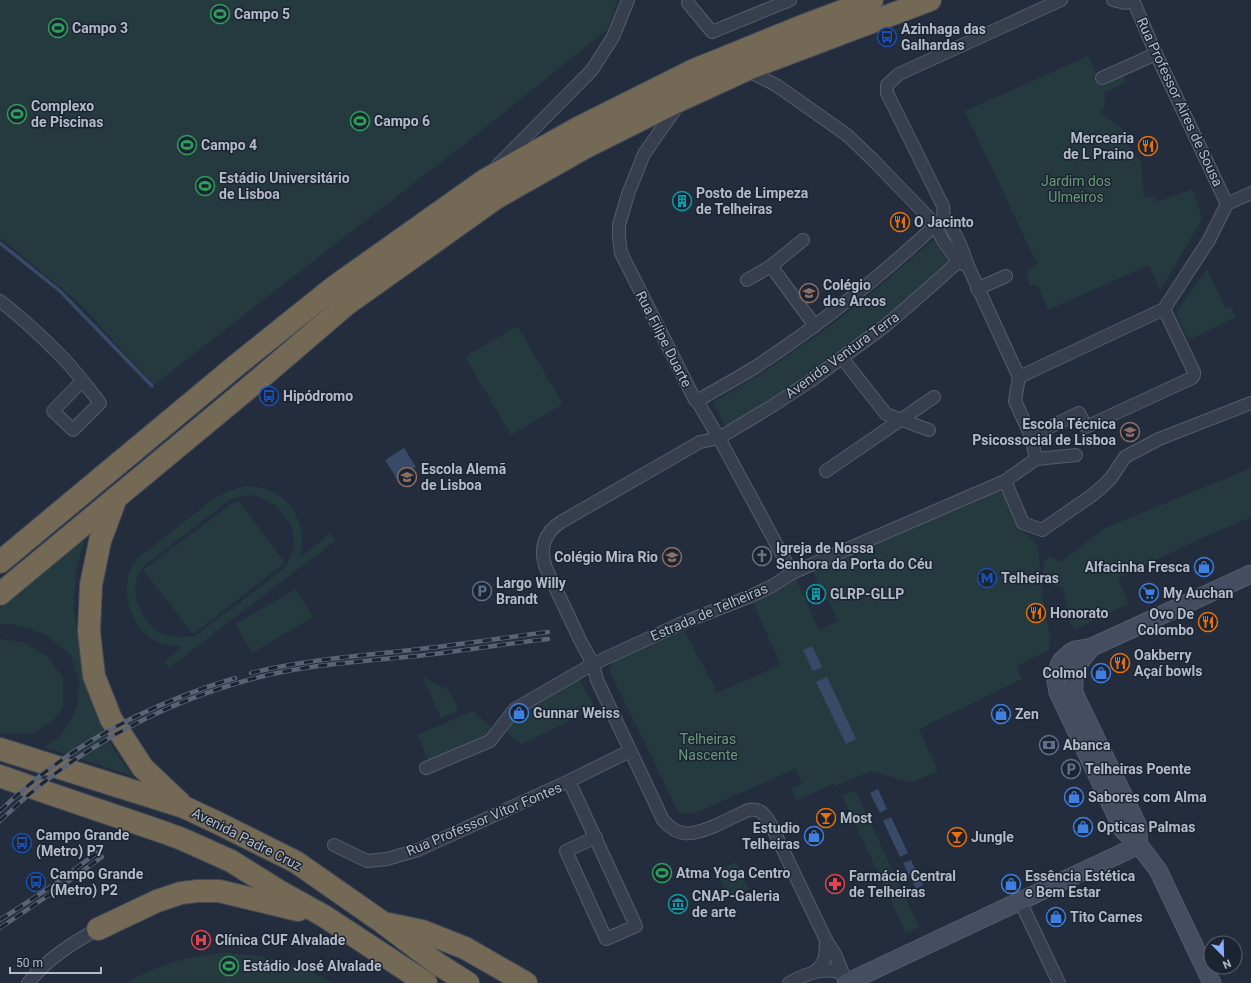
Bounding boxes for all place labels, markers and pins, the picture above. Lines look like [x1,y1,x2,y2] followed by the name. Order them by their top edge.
[209,3,231,25] sports icon: Campo 5
[234,6,290,22] place label: Campo 5
[47,17,69,39] sports icon: Campo 3
[72,20,128,36] place label: Campo 3
[901,21,986,53] place label: Azinhaga das Galhardas
[876,26,898,48] bus stop icon: Azinhaga das Galhardas
[31,98,103,130] place label: Complexo de Piscinas
[6,103,28,125] sports icon: Complexo de Piscinas
[349,110,371,132] sports icon: Campo 6
[374,113,430,129] place label: Campo 6
[1063,130,1134,162] place label: Mercearia de L Praino
[176,134,198,156] sports icon: Campo 4
[1137,135,1159,157] restaurant icon: Mercearia de L Praino
[201,137,257,153] place label: Campo 4
[219,170,350,202] place label: Estádio Universitário de Lisboa
[194,175,216,197] sports icon: Estádio Universitário de Lisboa
[696,185,809,217] place label: Posto de Limpeza de Telheiras
[671,190,693,212] building icon: Posto de Limpeza de Telheiras
[889,211,911,233] restaurant icon: O Jacinto
[914,214,974,230] place label: O Jacinto
[823,277,886,309] place label: Colégio dos Arcos
[798,282,820,304] school or university icon: Colégio dos Arcos
[258,385,280,407] bus stop icon: Hipódromo
[283,388,353,404] place label: Hipódromo
[972,416,1117,448] place label: Escola Técnica Psicossocial de Lisboa
[1119,421,1141,443] school or university icon: Escola Técnica Psicossocial de Lisboa
[421,461,507,493] place label: Escola Alemã de Lisboa
[396,466,418,488] school or university icon: Escola Alemã de Lisboa
[776,540,932,572] place label: Igreja de Nossa Senhora da Porta do Céu
[751,545,773,567] church icon: Igreja de Nossa Senhora da Porta do Céu
[661,546,683,568] school or university icon: Colégio Mira Rio
[554,549,658,565] place label: Colégio Mira Rio
[1193,556,1215,578] shop icon: Alfacinha Fresca
[1085,559,1190,575] place label: Alfacinha Fresca
[976,567,998,589] metro station icon: Telheiras
[1001,570,1059,586] place label: Telheiras
[496,575,567,607] place label: Largo Willy Brandt
[471,580,493,602] parking icon: Largo Willy Brandt
[1138,582,1160,604] supermarket icon: My Auchan
[805,583,827,605] building icon: GLRP-GLLP
[1163,585,1234,601] place label: My Auchan
[830,586,904,602] place label: GLRP-GLLP
[1025,602,1047,624] restaurant icon: Honorato
[1050,605,1108,621] place label: Honorato
[1137,606,1194,638] place label: Ovo De Colombo
[1197,611,1219,633] restaurant icon: Ovo De Colombo
[1134,647,1202,679] place label: Oakberry Açaí bowls
[1109,652,1131,674] restaurant icon: Oakberry Açaí bowls
[1090,662,1112,684] shop icon: Colmol
[1042,665,1087,681] place label: Colmol
[508,702,530,724] shop icon: Gunnar Weiss
[990,703,1012,725] shop icon: Zen
[533,705,620,721] place label: Gunnar Weiss
[1015,706,1039,722] place label: Zen
[1038,734,1060,756] bank icon: Abanca
[1063,737,1111,753] place label: Abanca
[1060,758,1082,780] parking icon: Telheiras Poente
[1085,761,1191,777] place label: Telheiras Poente
[1063,786,1085,808] shop icon: Sabores com Alma
[1088,789,1207,805] place label: Sabores com Alma
[815,807,837,829] bar icon: Most
[840,810,872,826] place label: Most
[1072,816,1094,838] shop icon: Opticas Palmas
[1097,819,1195,835] place label: Opticas Palmas
[742,820,800,852] place label: Estudio Telheiras
[803,825,825,847] shop icon: Estudio Telheiras
[946,826,968,848] bar icon: Jungle
[36,827,130,860] place label: Campo Grande (Metro) P7
[971,829,1014,845] place label: Jungle
[11,832,33,854] bus stop icon: Campo Grande (Metro) P7
[651,862,673,884] sports icon: Atma Yoga Centro
[676,865,790,881] place label: Atma Yoga Centro
[50,866,144,899] place label: Campo Grande (Metro) P2
[849,868,956,900] place label: Farmácia Central de Telheiras
[1025,868,1136,900] place label: Essência Estética e Bem Estar
[25,871,47,893] bus stop icon: Campo Grande (Metro) P2
[824,873,846,895] pharmacy icon: Farmácia Central de Telheiras
[1000,873,1022,895] shop icon: Essência Estética e Bem Estar
[692,888,780,920] place label: CNAP-Galeria de arte
[667,893,689,915] museum icon: CNAP-Galeria de arte
[1045,906,1067,928] shop icon: Tito Carnes
[1070,909,1143,925] place label: Tito Carnes
[190,929,212,951] hospital icon: Clínica CUF Alvalade
[215,932,346,948] place label: Clínica CUF Alvalade
[218,955,240,977] sports icon: Estádio José Alvalade
[243,958,382,974] place label: Estádio José Alvalade

